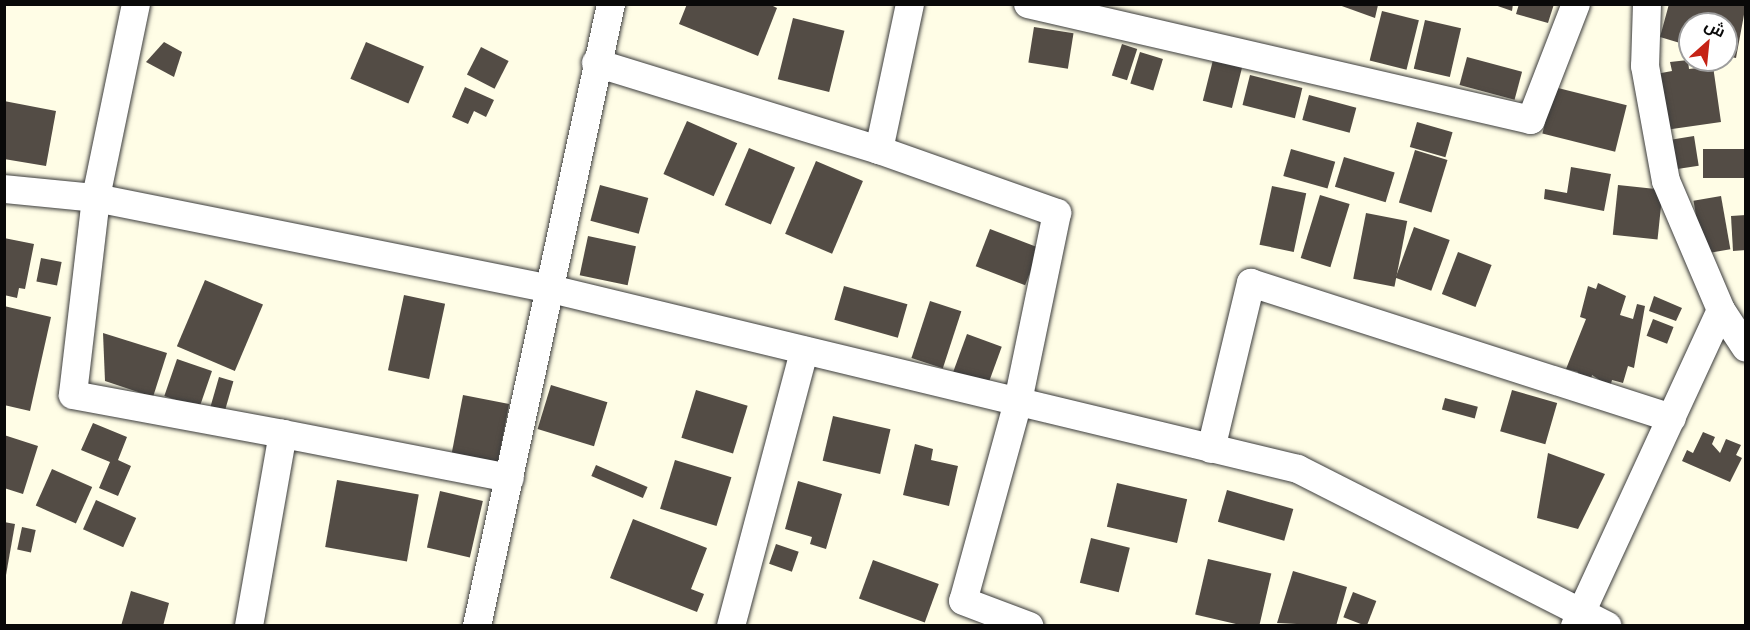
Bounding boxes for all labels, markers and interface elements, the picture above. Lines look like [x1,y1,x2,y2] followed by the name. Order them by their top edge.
[1699,10,1731,46] text: ش
[1678,12,1738,72] north arrow

